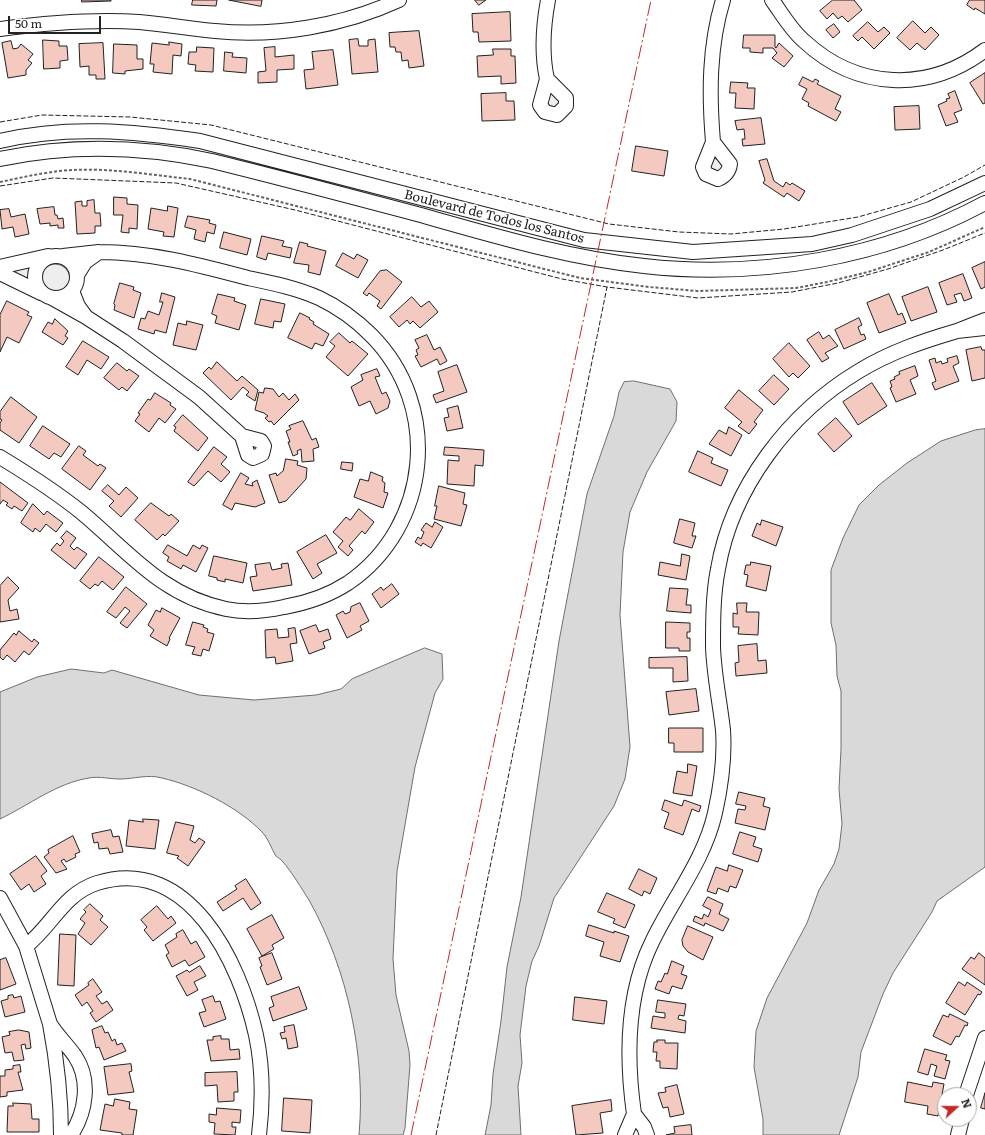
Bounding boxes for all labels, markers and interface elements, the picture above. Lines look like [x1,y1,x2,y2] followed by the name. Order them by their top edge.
[10,8,103,34] scale bar
[15,14,42,32] text: 50 m
[403,187,585,247] street label: Boulevard de Todos los Santos
[937,1087,977,1127] north arrow
[958,1096,976,1110] text: N

